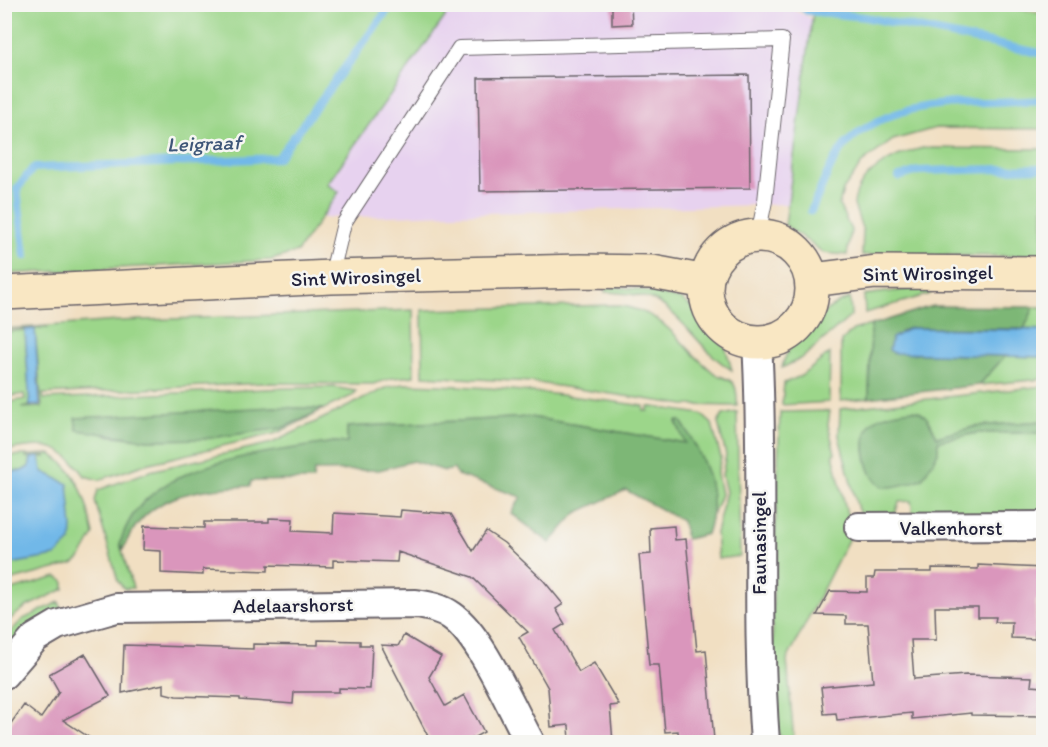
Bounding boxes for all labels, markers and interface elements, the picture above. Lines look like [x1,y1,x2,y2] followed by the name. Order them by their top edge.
[166,129,246,157] water label: Leigraaf
[863,260,994,286] street label: Sint Wirosingel
[291,263,422,291] street label: Sint Wirosingel
[747,491,771,595] street label: Faunasingel
[899,516,1003,540] street label: Valkenhorst
[232,592,354,618] street label: Adelaarshorst

